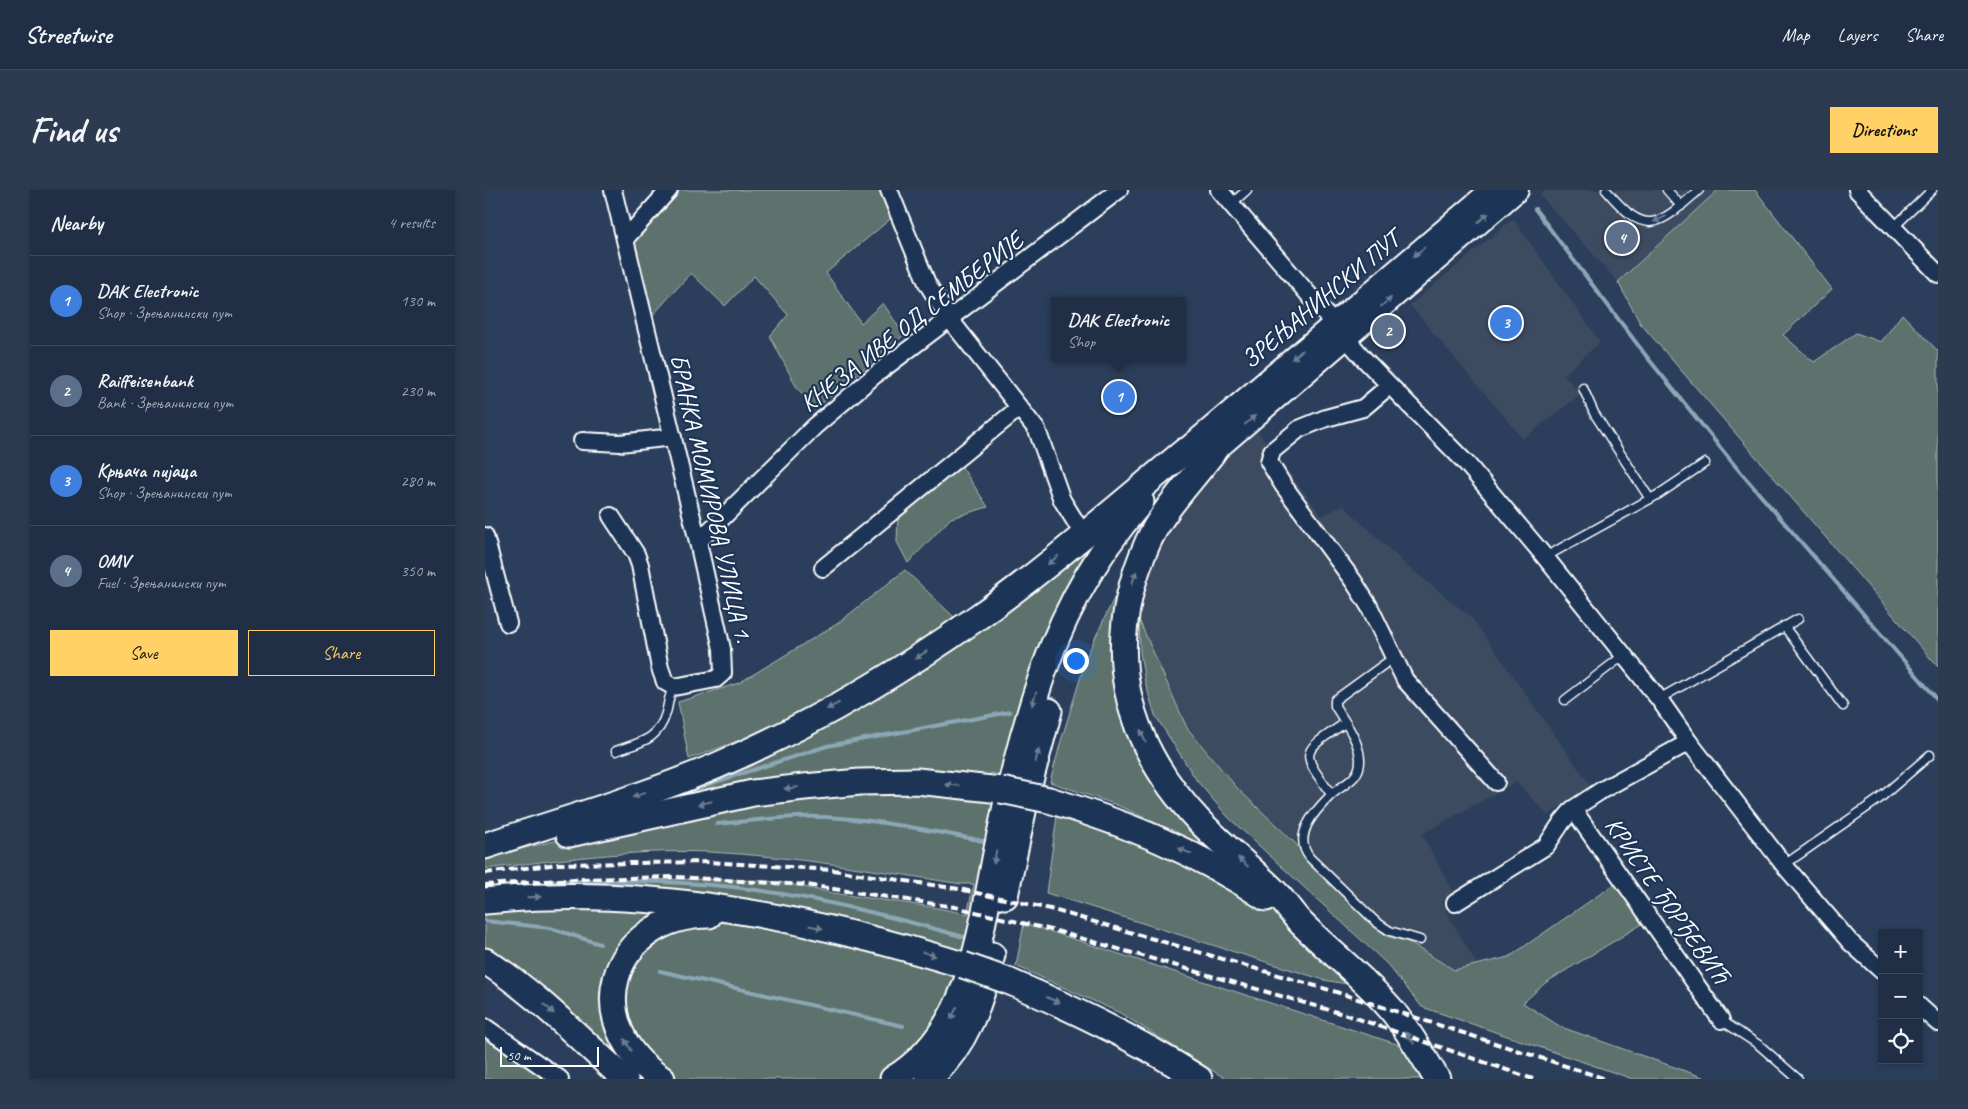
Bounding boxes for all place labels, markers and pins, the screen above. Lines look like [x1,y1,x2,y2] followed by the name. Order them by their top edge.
[1606,219,1638,257] pin: 4
[1490,304,1522,342] pin: 3
[1372,312,1404,350] pin: 2
[1103,378,1135,416] pin: 1

